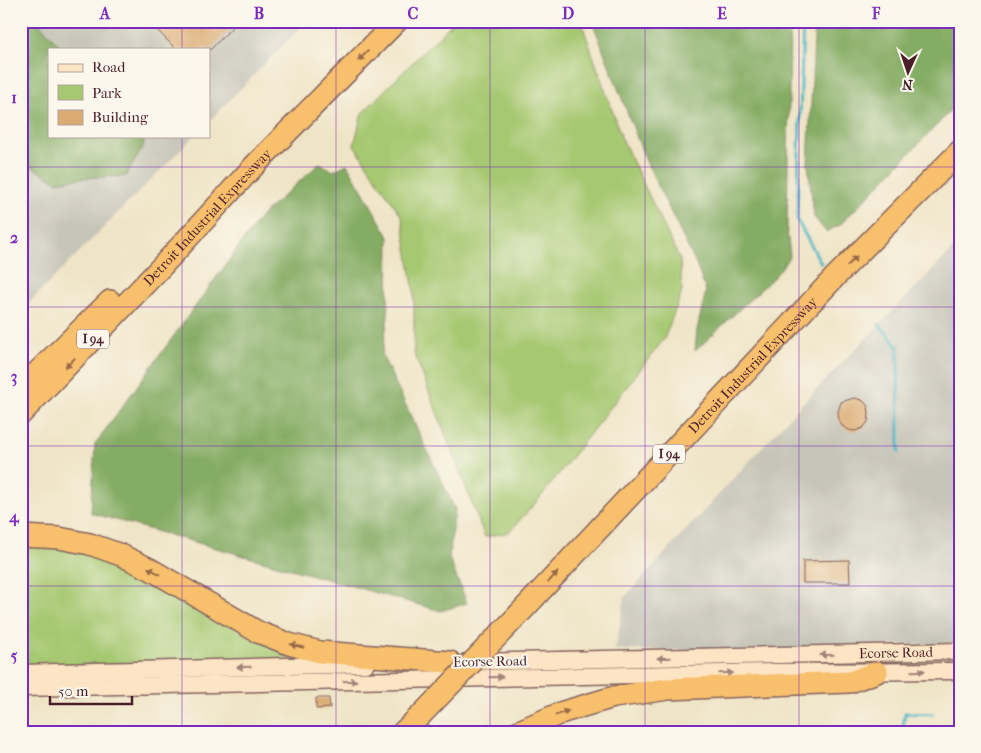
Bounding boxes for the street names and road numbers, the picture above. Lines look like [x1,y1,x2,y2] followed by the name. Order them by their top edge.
[140,145,276,289] street label: Detroit Industrial Expressway
[685,293,821,437] street label: Detroit Industrial Expressway
[77,329,109,348] road number: I 94
[653,444,685,464] road number: I 94
[859,644,933,662] street label: Ecorse Road
[453,652,527,671] street label: Ecorse Road

